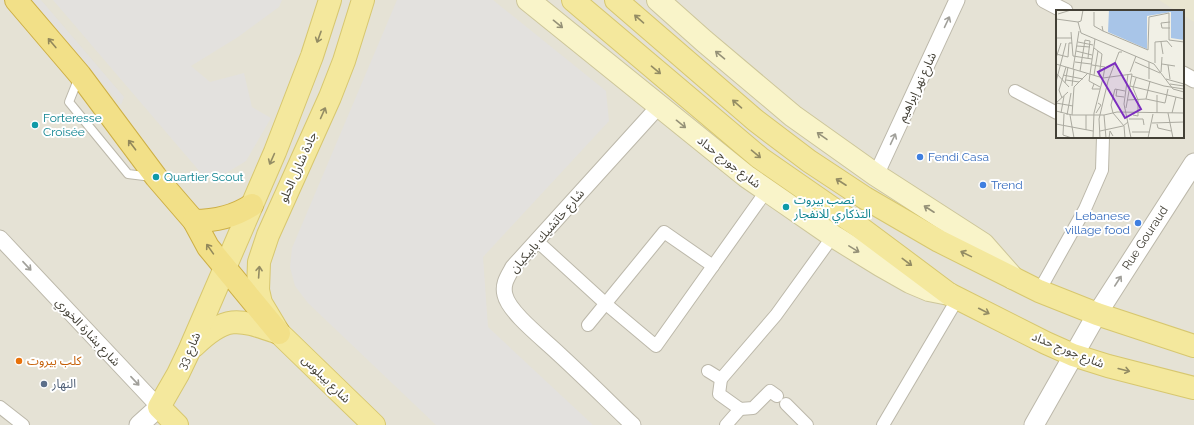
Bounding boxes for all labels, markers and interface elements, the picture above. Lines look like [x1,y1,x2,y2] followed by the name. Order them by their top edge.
[1056,10,1184,138] inset map
[633,15,644,24] one-way arrow
[944,16,951,28] one-way arrow
[553,20,564,29] one-way arrow
[315,31,322,44] one-way arrow
[48,38,57,48] one-way arrow
[715,50,726,59] one-way arrow
[895,50,941,125] street label: شارع نهر إبراهيم
[651,65,662,74] one-way arrow
[732,100,742,109] one-way arrow
[320,107,327,119] one-way arrow
[43,111,102,139] place label: Forteresse Croisée
[676,119,687,128] one-way arrow
[30,120,40,130] marker: Forteresse Croisée
[276,130,320,204] street label: جادة شارل الحلو
[816,132,827,140] one-way arrow
[693,133,763,193] street label: شارع جورج حداد
[890,134,897,146] one-way arrow
[128,140,137,151] one-way arrow
[750,149,761,158] one-way arrow
[928,150,989,164] place label: Fendi Casa
[268,152,275,164] one-way arrow
[915,152,925,162] marker: Fendi Casa
[164,170,244,184] place label: Quartier Scout
[151,172,161,182] marker: Quartier Scout
[836,178,847,186] one-way arrow
[991,178,1023,192] place label: Trend
[978,180,988,190] marker: Trend
[507,186,589,277] street label: شارع خاتشيك بابيكيان
[793,193,871,224] place label: نصب بيروت التذكاري للانفجار
[781,202,791,212] marker: نصب بيروت التذكاري للانفجار
[1119,204,1171,272] street label: Rue Gouraud
[923,205,935,213] one-way arrow
[1065,209,1130,237] place label: Lebanese village food
[1133,218,1143,228] marker: Lebanese village food
[206,243,214,254] one-way arrow
[848,246,860,254] one-way arrow
[960,250,972,257] one-way arrow
[901,258,912,267] one-way arrow
[22,261,31,271] one-way arrow
[255,266,262,279] one-way arrow
[1114,275,1122,287] one-way arrow
[51,295,123,371] street label: شارع بشارة الخوري
[978,308,990,315] one-way arrow
[1029,329,1106,373] street label: شارع جورج حداد
[175,330,205,373] street label: شارع 33
[297,352,353,407] street label: شارع بيبلوس
[27,354,83,368] place label: كلب بيروت
[14,356,24,366] marker: كلب بيروت
[1117,367,1130,375] one-way arrow
[130,376,140,386] one-way arrow
[51,377,76,391] place label: النهار
[39,379,49,389] marker: النهار

